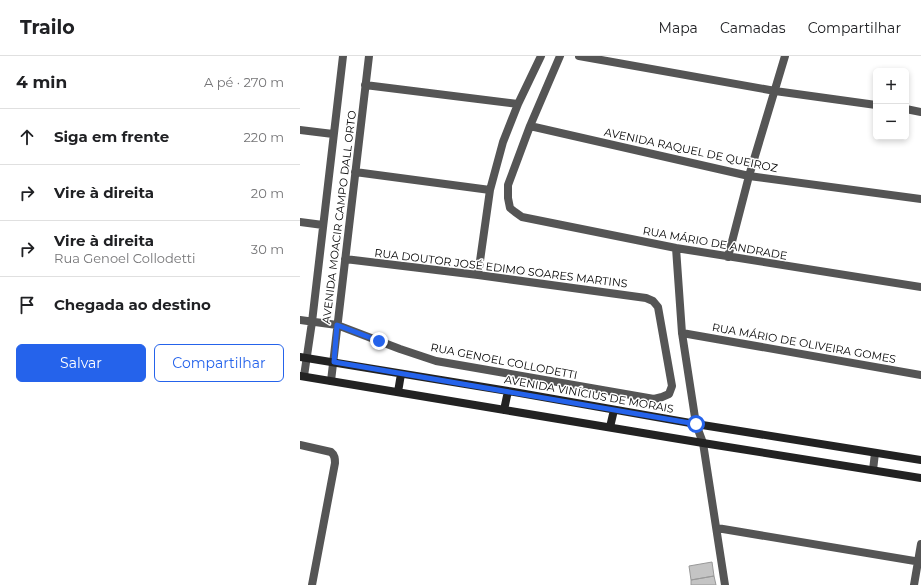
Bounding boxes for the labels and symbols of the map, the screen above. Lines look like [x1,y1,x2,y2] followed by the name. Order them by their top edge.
[319,109,359,325] street label: AVENIDA MOACIR CAMPO DALL ORTO
[603,125,779,175] street label: AVENIDA RAQUEL DE QUEIROZ
[642,223,788,263] street label: RUA MÁRIO DE ANDRADE
[374,246,629,291] street label: RUA DOUTOR JOSÉ EDIMO SOARES MARTINS
[711,320,897,366] street label: RUA MÁRIO DE OLIVEIRA GOMES
[370,332,388,350] route end
[429,340,579,382] street label: RUA GENOEL COLLODETTI
[503,372,675,416] street label: AVENIDA VINÍCIUS DE MORAIS
[687,415,705,433] route start

